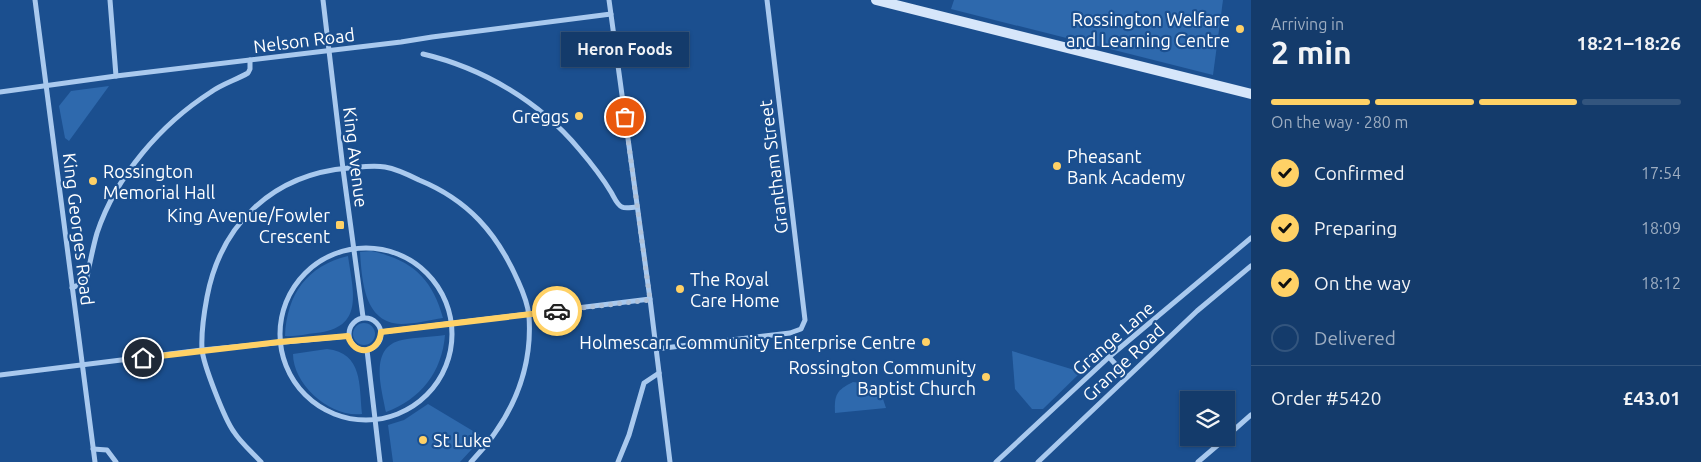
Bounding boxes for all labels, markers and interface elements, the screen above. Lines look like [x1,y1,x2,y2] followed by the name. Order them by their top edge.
[1066,9,1230,50] place label: Rossington Welfare and Learning Centre
[1271,15,1344,33] text: Arriving in
[1234,23,1246,35] marker: Rossington Welfare and Learning Centre
[252,24,356,56] street label: Nelson Road
[561,32,689,67] callout: Heron Foods
[1576,32,1681,54] text: 18:21–18:26
[1271,34,1352,70] text: 2 min
[577,40,673,58] text: Heron Foods
[604,96,646,138] pin
[755,99,791,235] street label: Grantham Street
[611,103,639,131] icon: bag
[340,106,372,208] street label: King Avenue
[512,106,569,126] place label: Greggs
[573,110,585,122] marker: Greggs
[1271,113,1408,131] text: On the way · 280 m
[1067,146,1185,187] place label: Pheasant Bank Academy
[60,152,98,306] street label: King Georges Road
[1271,159,1299,187] icon: check
[1051,160,1063,172] marker: Pheasant Bank Academy
[103,161,215,202] place label: Rossington Memorial Hall
[1314,162,1405,184] text: Confirmed
[1641,164,1681,182] text: 17:54
[87,175,99,187] marker: Rossington Memorial Hall
[167,205,330,246] place label: King Avenue/Fowler Crescent
[1271,214,1299,242] icon: check
[1314,217,1398,239] text: Preparing
[334,219,346,231] marker: King Avenue/Fowler Crescent
[1641,219,1681,237] text: 18:09
[690,269,780,310] place label: The Royal Care Home
[1271,269,1299,297] icon: check
[1314,272,1411,294] text: On the way
[1641,274,1681,292] text: 18:12
[674,283,686,295] marker: The Royal Care Home
[532,286,582,336] courier
[543,297,571,325] icon: car
[1068,297,1158,379] street label: Grange Lane
[1078,319,1168,405] street label: Grange Road
[1314,327,1396,349] text: Delivered
[579,332,916,352] place label: Holmescarr Community Enterprise Centre
[920,336,932,348] marker: Holmescarr Community Enterprise Centre
[122,337,164,379] pin
[129,344,157,372] icon: home
[788,357,976,398] place label: Rossington Community Baptist Church
[980,371,992,383] marker: Rossington Community Baptist Church
[1271,387,1381,409] text: Order #5420
[1623,387,1681,409] text: £43.01
[1180,391,1235,446] map controls
[1180,391,1235,446] button: layers
[433,430,492,450] place label: St Luke
[417,434,429,446] marker: St Luke

